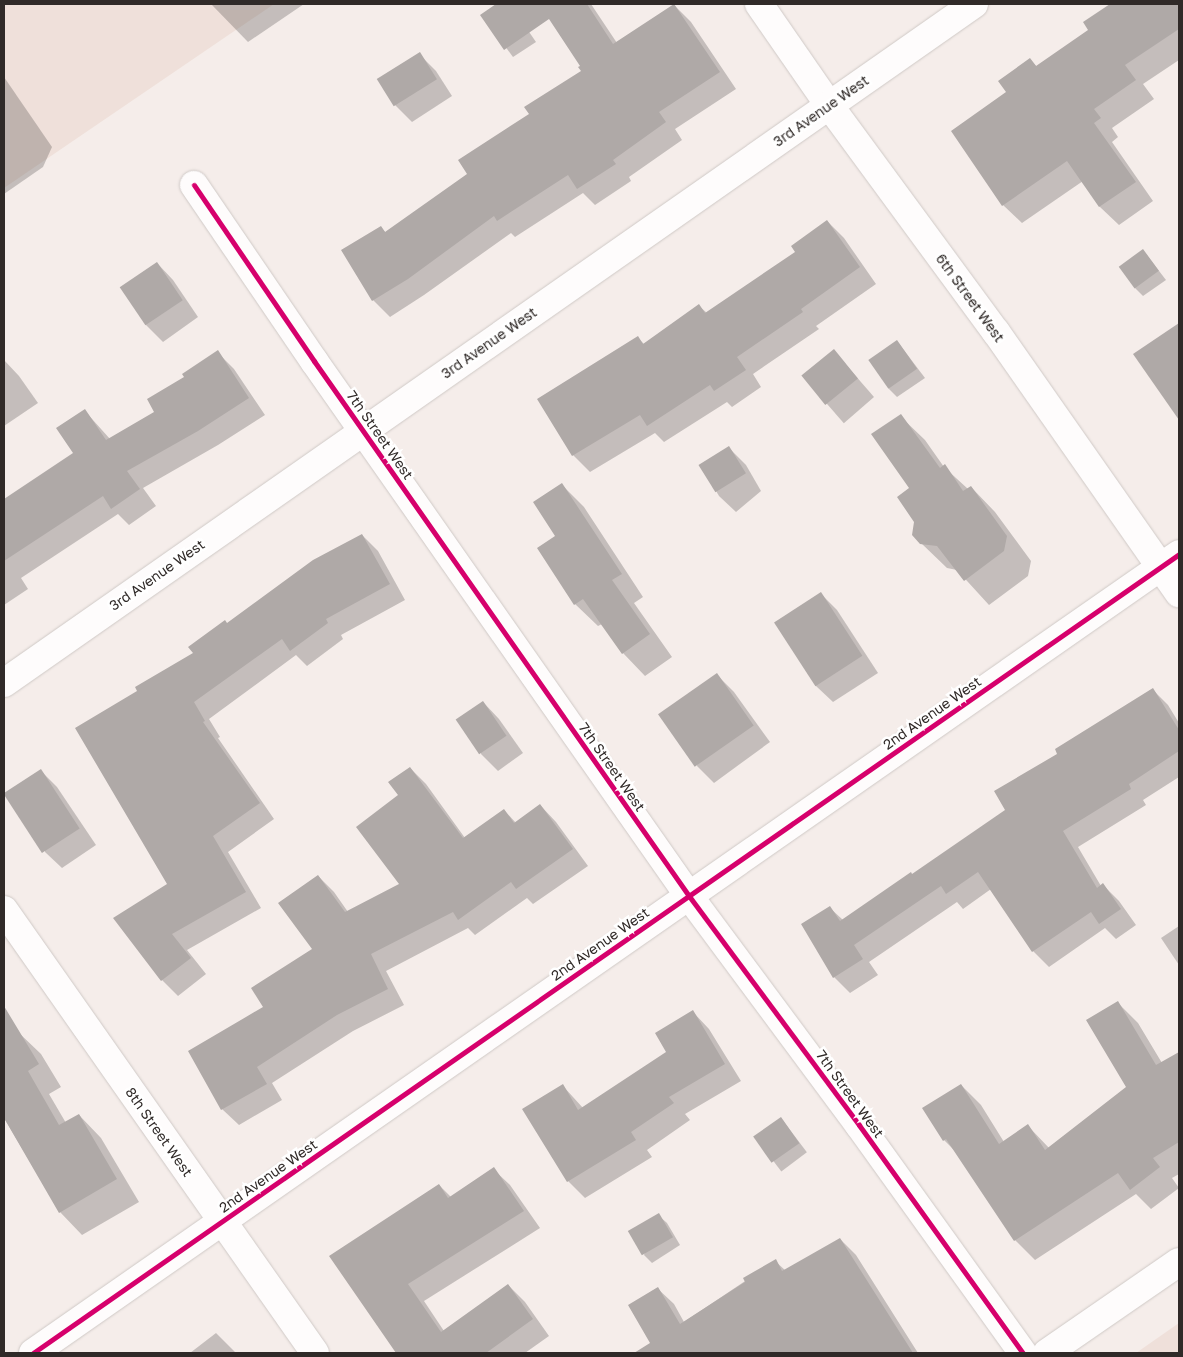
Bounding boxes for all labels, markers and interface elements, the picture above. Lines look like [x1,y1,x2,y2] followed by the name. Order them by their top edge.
[770,72,872,150] street label: 3rd Avenue West
[932,251,1008,345] street label: 6th Street West
[438,304,540,382] street label: 3rd Avenue West
[343,388,417,482] street label: 7th Street West
[106,536,208,614] street label: 3rd Avenue West
[880,673,984,753] street label: 2nd Avenue West
[575,720,649,814] street label: 7th Street West
[548,904,652,984] street label: 2nd Avenue West
[813,1047,887,1141] street label: 7th Street West
[122,1084,196,1180] street label: 8th Street West
[216,1136,320,1216] street label: 2nd Avenue West

